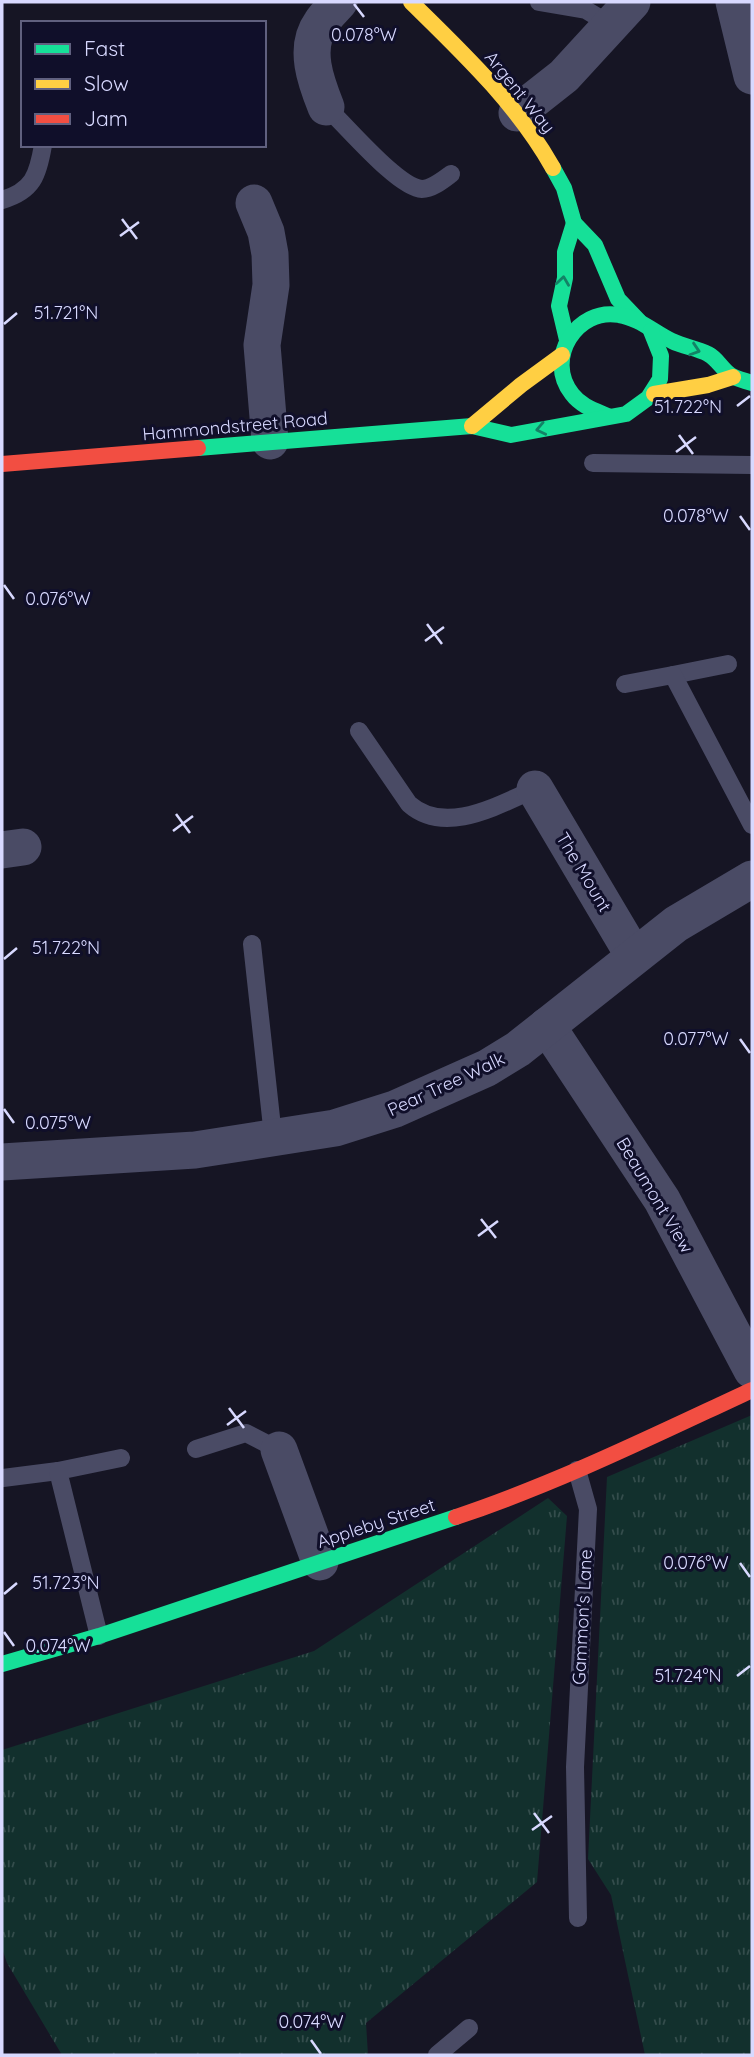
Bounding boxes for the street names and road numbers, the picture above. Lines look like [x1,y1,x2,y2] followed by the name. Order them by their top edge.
[480,46,560,138] street label: Argent Way
[141,406,329,446] street label: Hammondstreet Road
[551,828,617,916] street label: The Mount
[384,1047,508,1121] street label: Pear Tree Walk
[611,1133,699,1257] street label: Beaumont View
[314,1493,438,1553] street label: Appleby Street
[567,1549,597,1685] street label: Gammon's Lane

